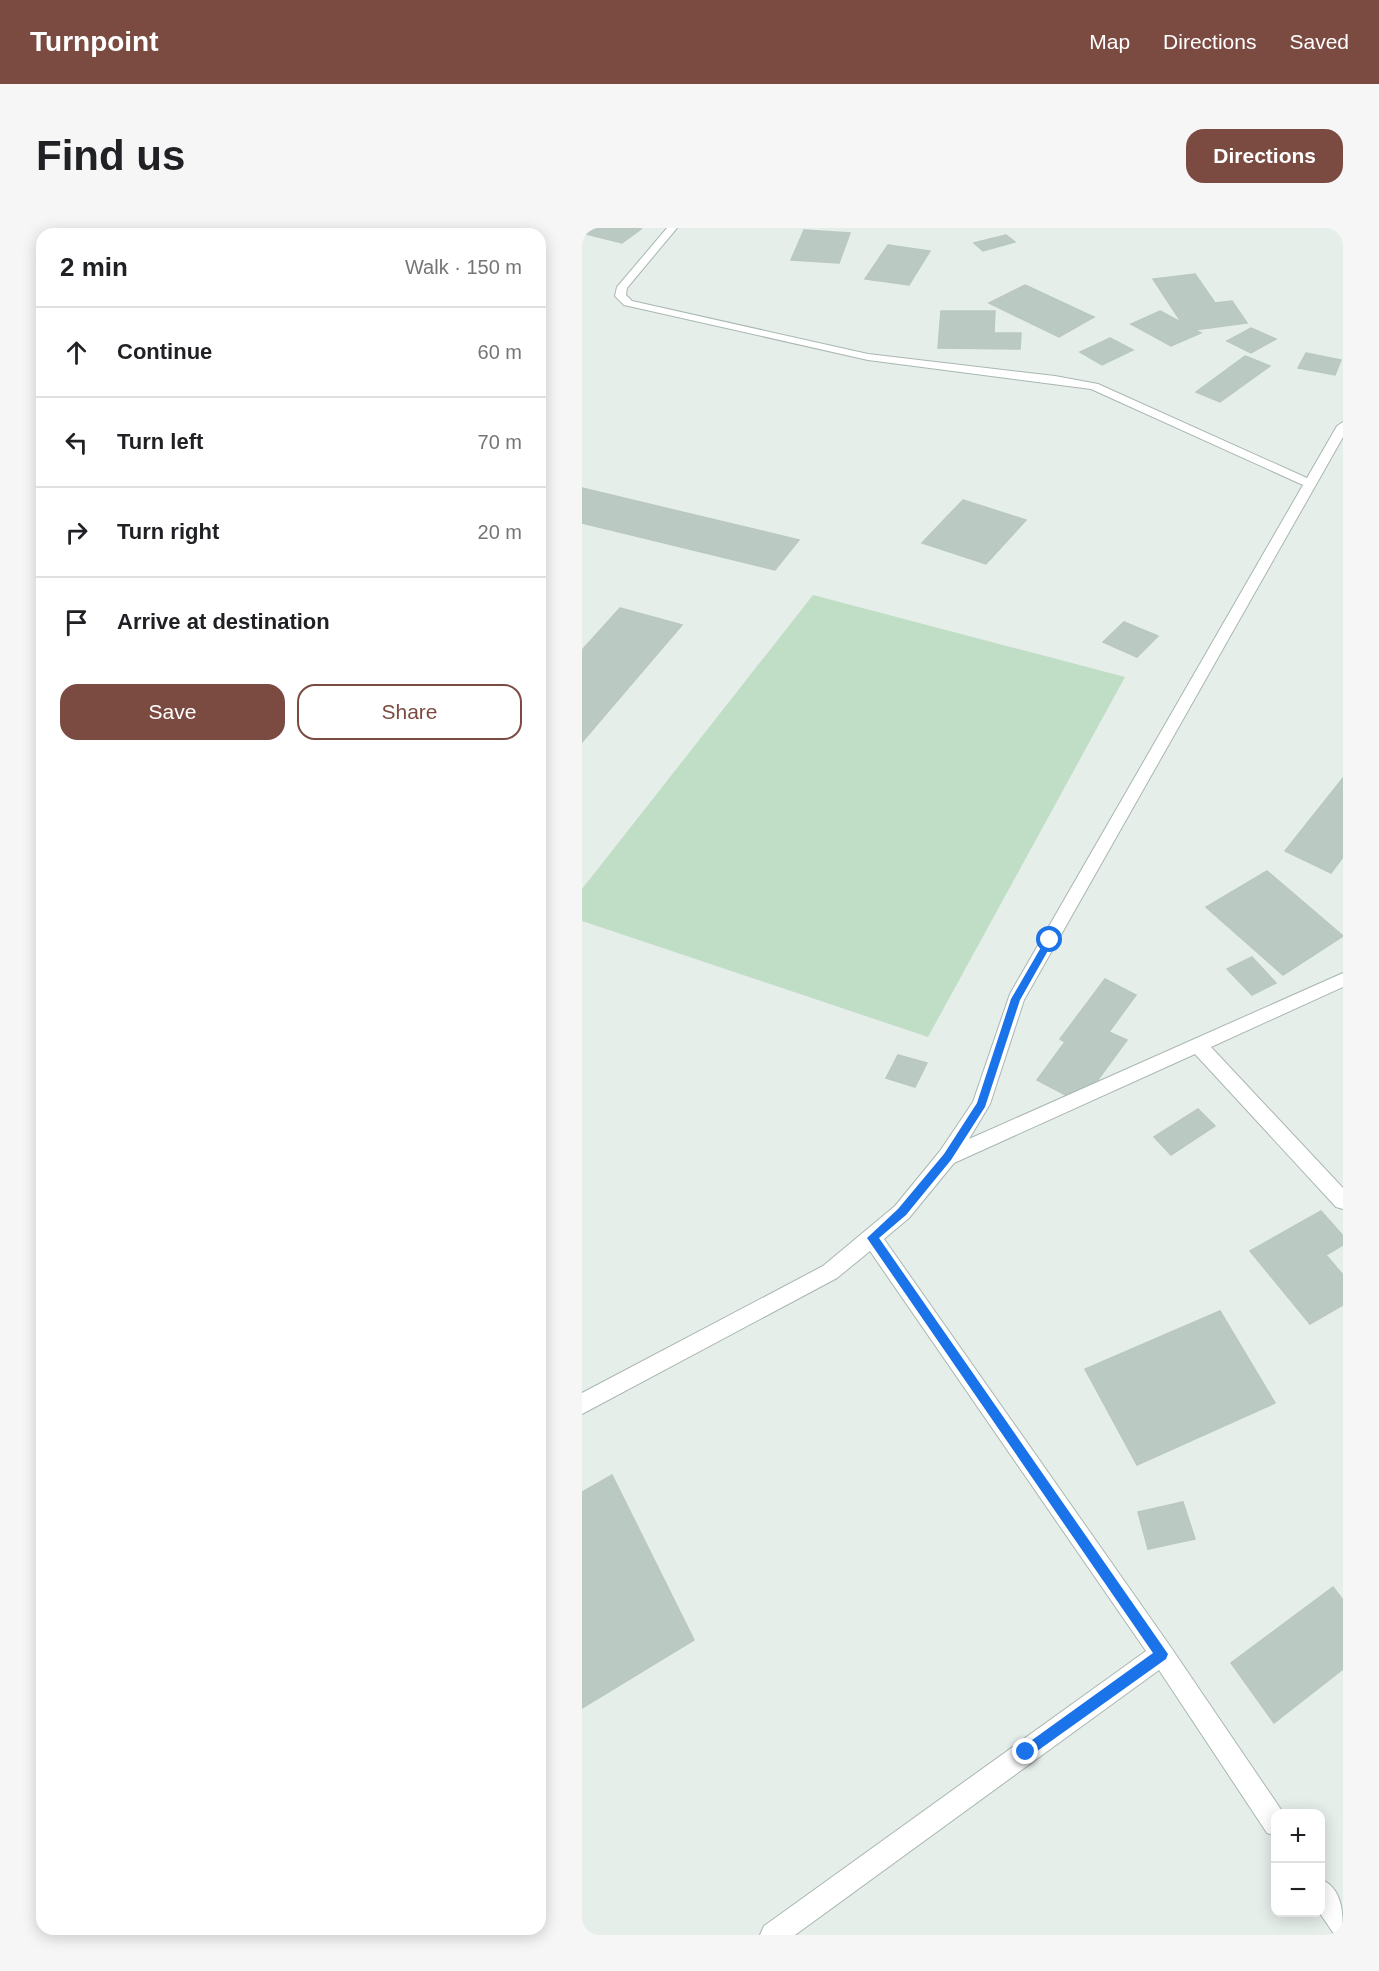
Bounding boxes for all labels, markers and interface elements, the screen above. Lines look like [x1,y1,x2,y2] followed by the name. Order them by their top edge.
[30,26,159,57] text: Turnpoint
[1089,30,1130,53] text: Map
[1163,30,1256,53] text: Directions
[1289,30,1349,53] text: Saved
[1186,129,1343,183] button: Directions
[36,132,185,179] text: Find us
[60,252,128,282] text: 2 min
[405,256,522,278] text: Walk · 150 m
[60,336,93,369] icon: ahead
[117,339,212,364] text: Continue
[478,341,522,363] text: 60 m
[60,426,93,459] icon: left
[117,429,203,454] text: Turn left
[478,431,522,453] text: 70 m
[60,516,93,549] icon: right
[117,519,219,544] text: Turn right
[478,521,522,543] text: 20 m
[60,606,93,639] icon: arrive
[117,609,330,634] text: Arrive at destination
[60,684,285,740] button: Save
[297,684,522,740] button: Share
[1036,926,1062,952] route start
[1012,1738,1038,1764] route end
[1271,1809,1325,1917] map controls
[1271,1809,1325,1863] button: +
[1271,1863,1325,1917] button: −

